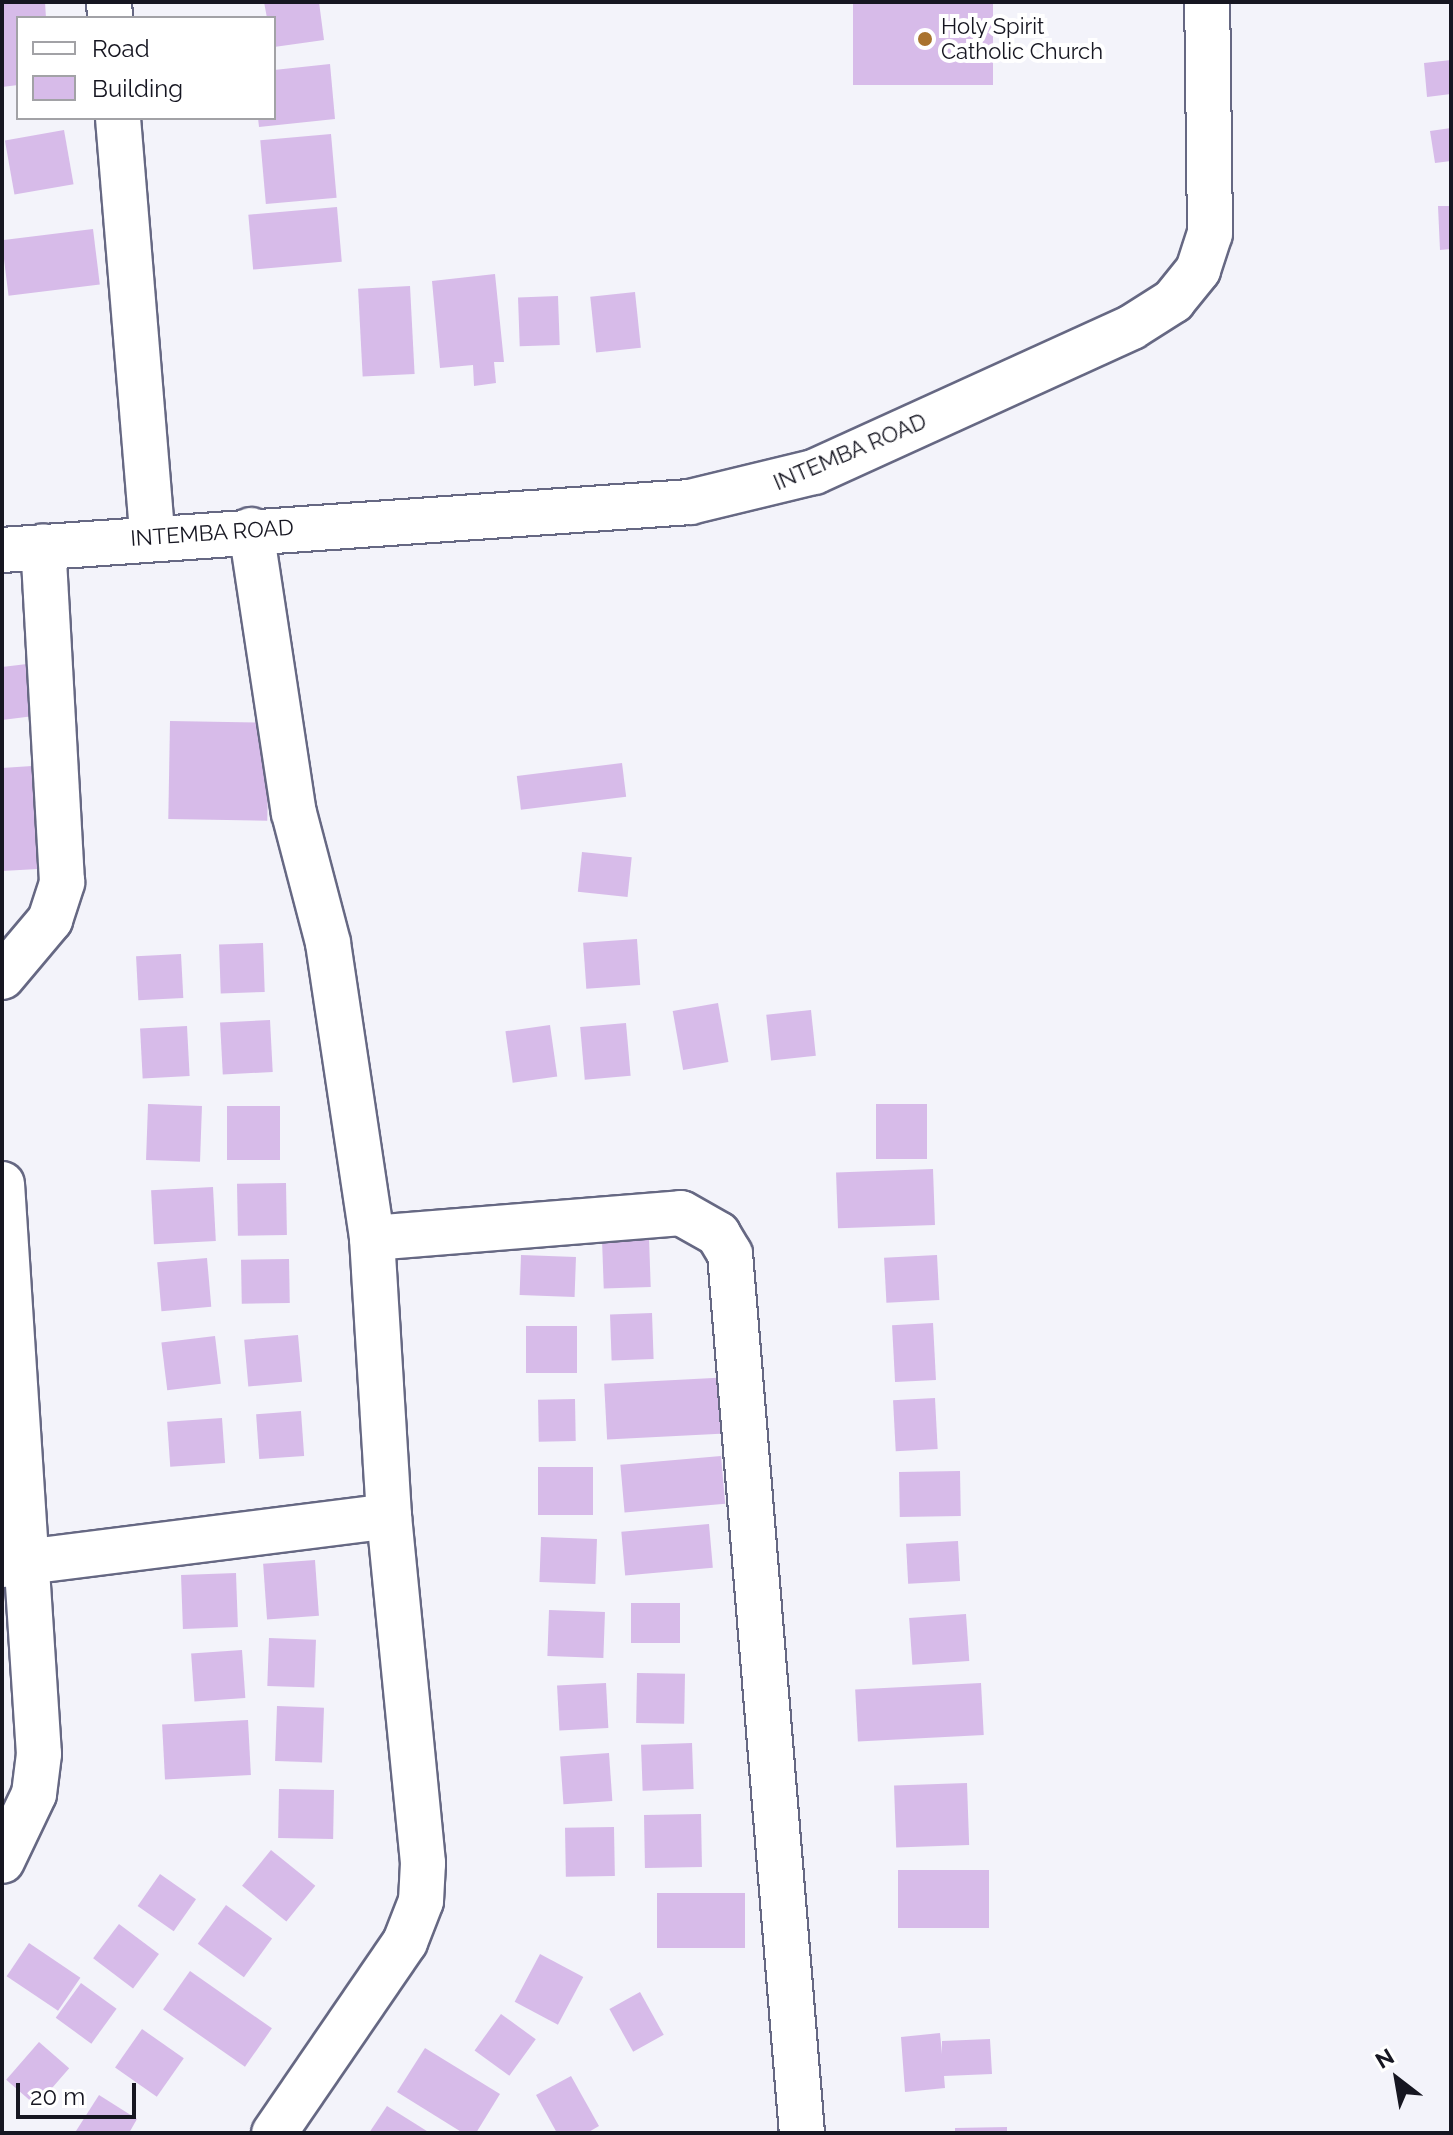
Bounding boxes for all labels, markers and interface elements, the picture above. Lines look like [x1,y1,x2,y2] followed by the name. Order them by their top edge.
[941,13,1103,64] place label: Holy Spirit Catholic Church
[16,16,276,120] legend
[916,30,934,48] marker: Holy Spirit Catholic Church
[92,34,150,63] text: Road
[92,74,183,103] text: Building
[769,408,931,496] street label: INTEMBA ROAD
[129,514,295,552] street label: INTEMBA ROAD
[1357,2039,1437,2119] north arrow
[1371,2043,1399,2074] text: N
[20,2067,140,2117] scale bar
[30,2082,85,2111] text: 20 m

